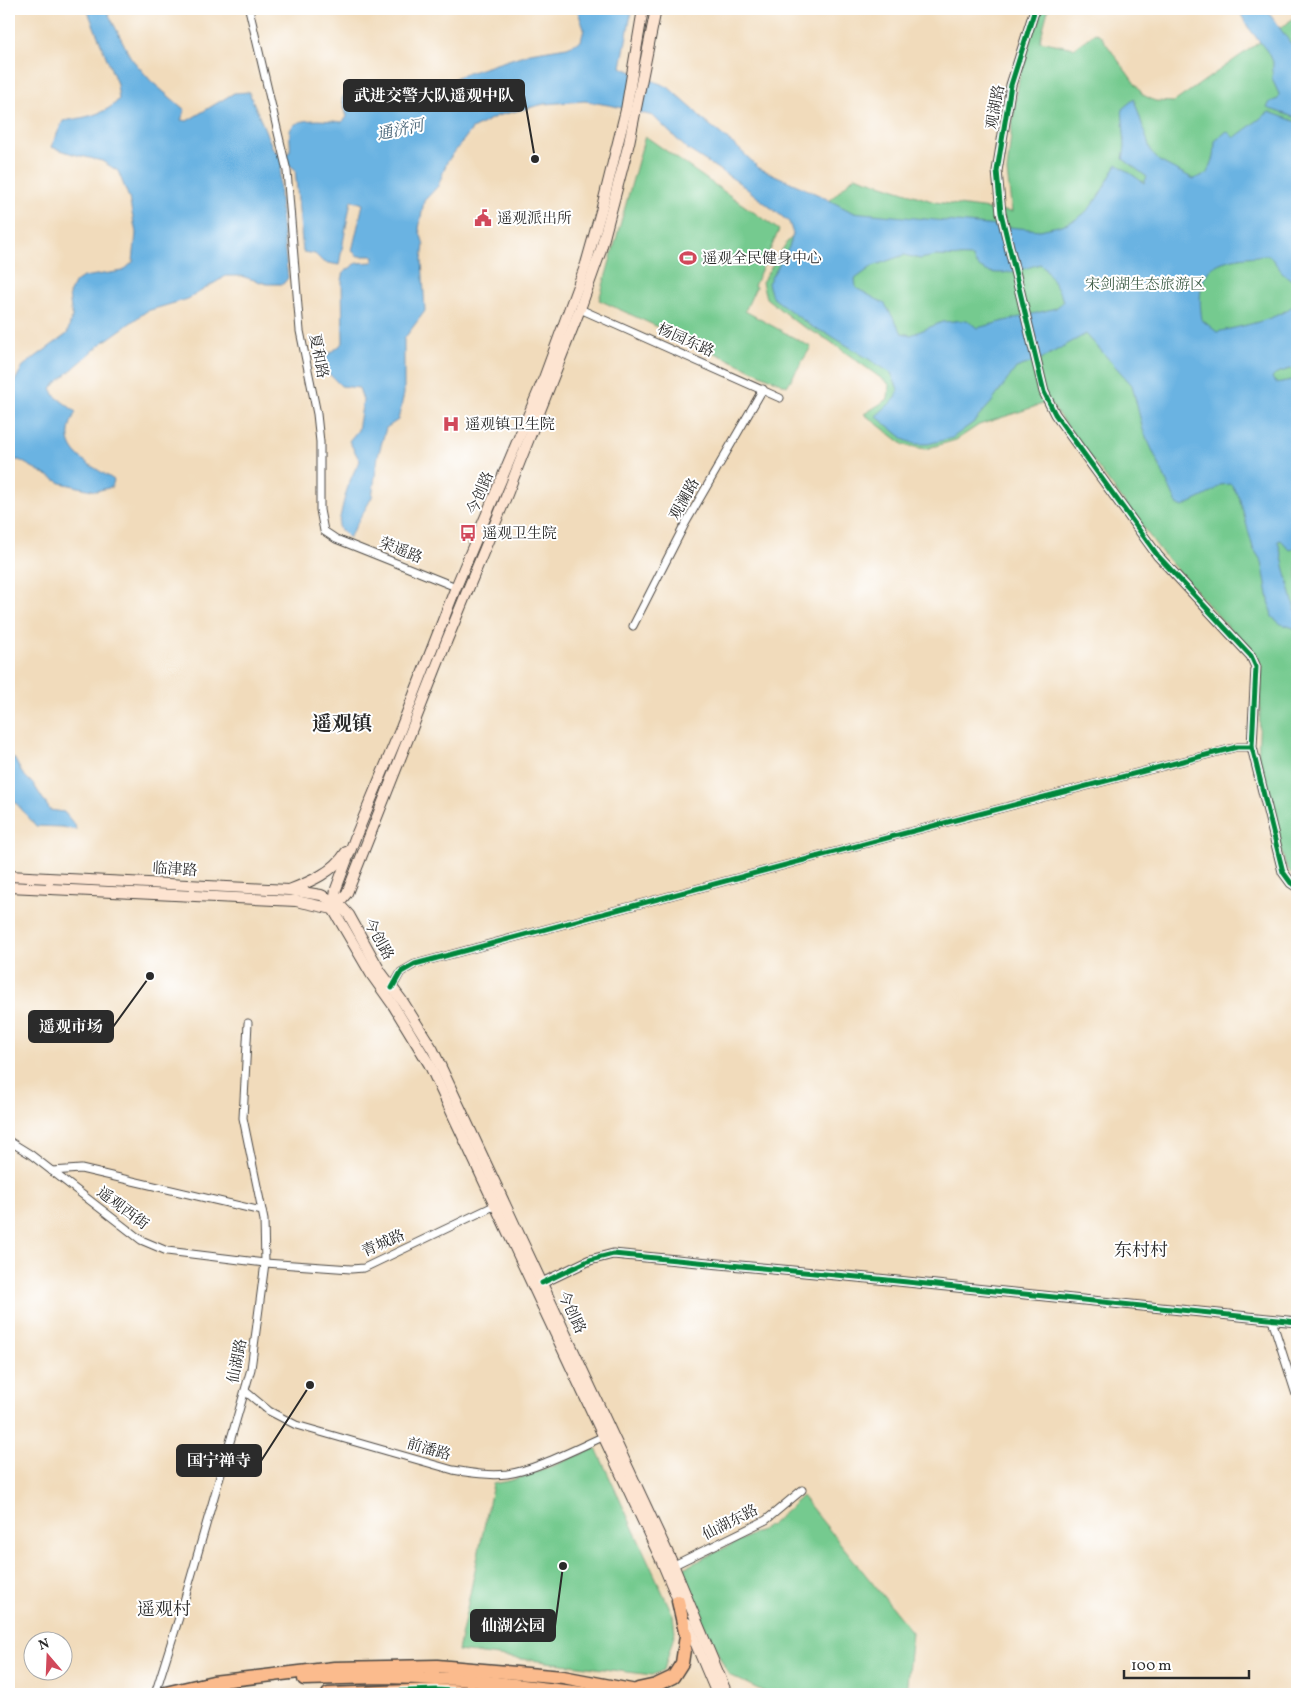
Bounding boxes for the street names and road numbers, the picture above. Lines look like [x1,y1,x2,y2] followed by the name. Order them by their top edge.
[982,83,1011,131] street label: 观湖路
[654,320,717,363] street label: 杨园东路
[303,332,332,380] street label: 夏和路
[463,469,500,518] street label: 今创路
[665,475,705,525] street label: 观澜路
[376,533,425,570] street label: 荣遥路
[152,859,198,882] street label: 临津路
[358,915,398,965] street label: 今创路
[92,1183,152,1236] street label: 遥观西街
[359,1226,408,1263] street label: 青城路
[552,1288,590,1337] street label: 今创路
[224,1337,253,1385] street label: 仙湖路
[404,1434,453,1467] street label: 前潘路
[699,1500,762,1546] street label: 仙湖东路

